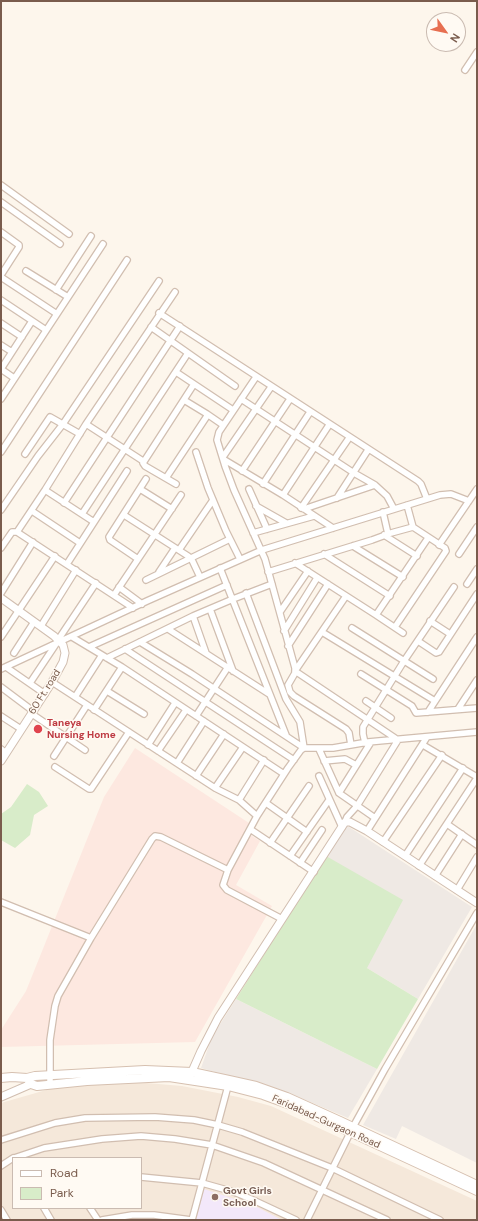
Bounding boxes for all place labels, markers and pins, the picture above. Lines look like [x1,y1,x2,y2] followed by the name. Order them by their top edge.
[47,717,116,740] place label: Taneya Nursing Home
[32,723,44,735] marker: Taneya Nursing Home
[223,1185,272,1208] place label: Govt Girls School
[210,1192,220,1202] marker: Govt Girls School

